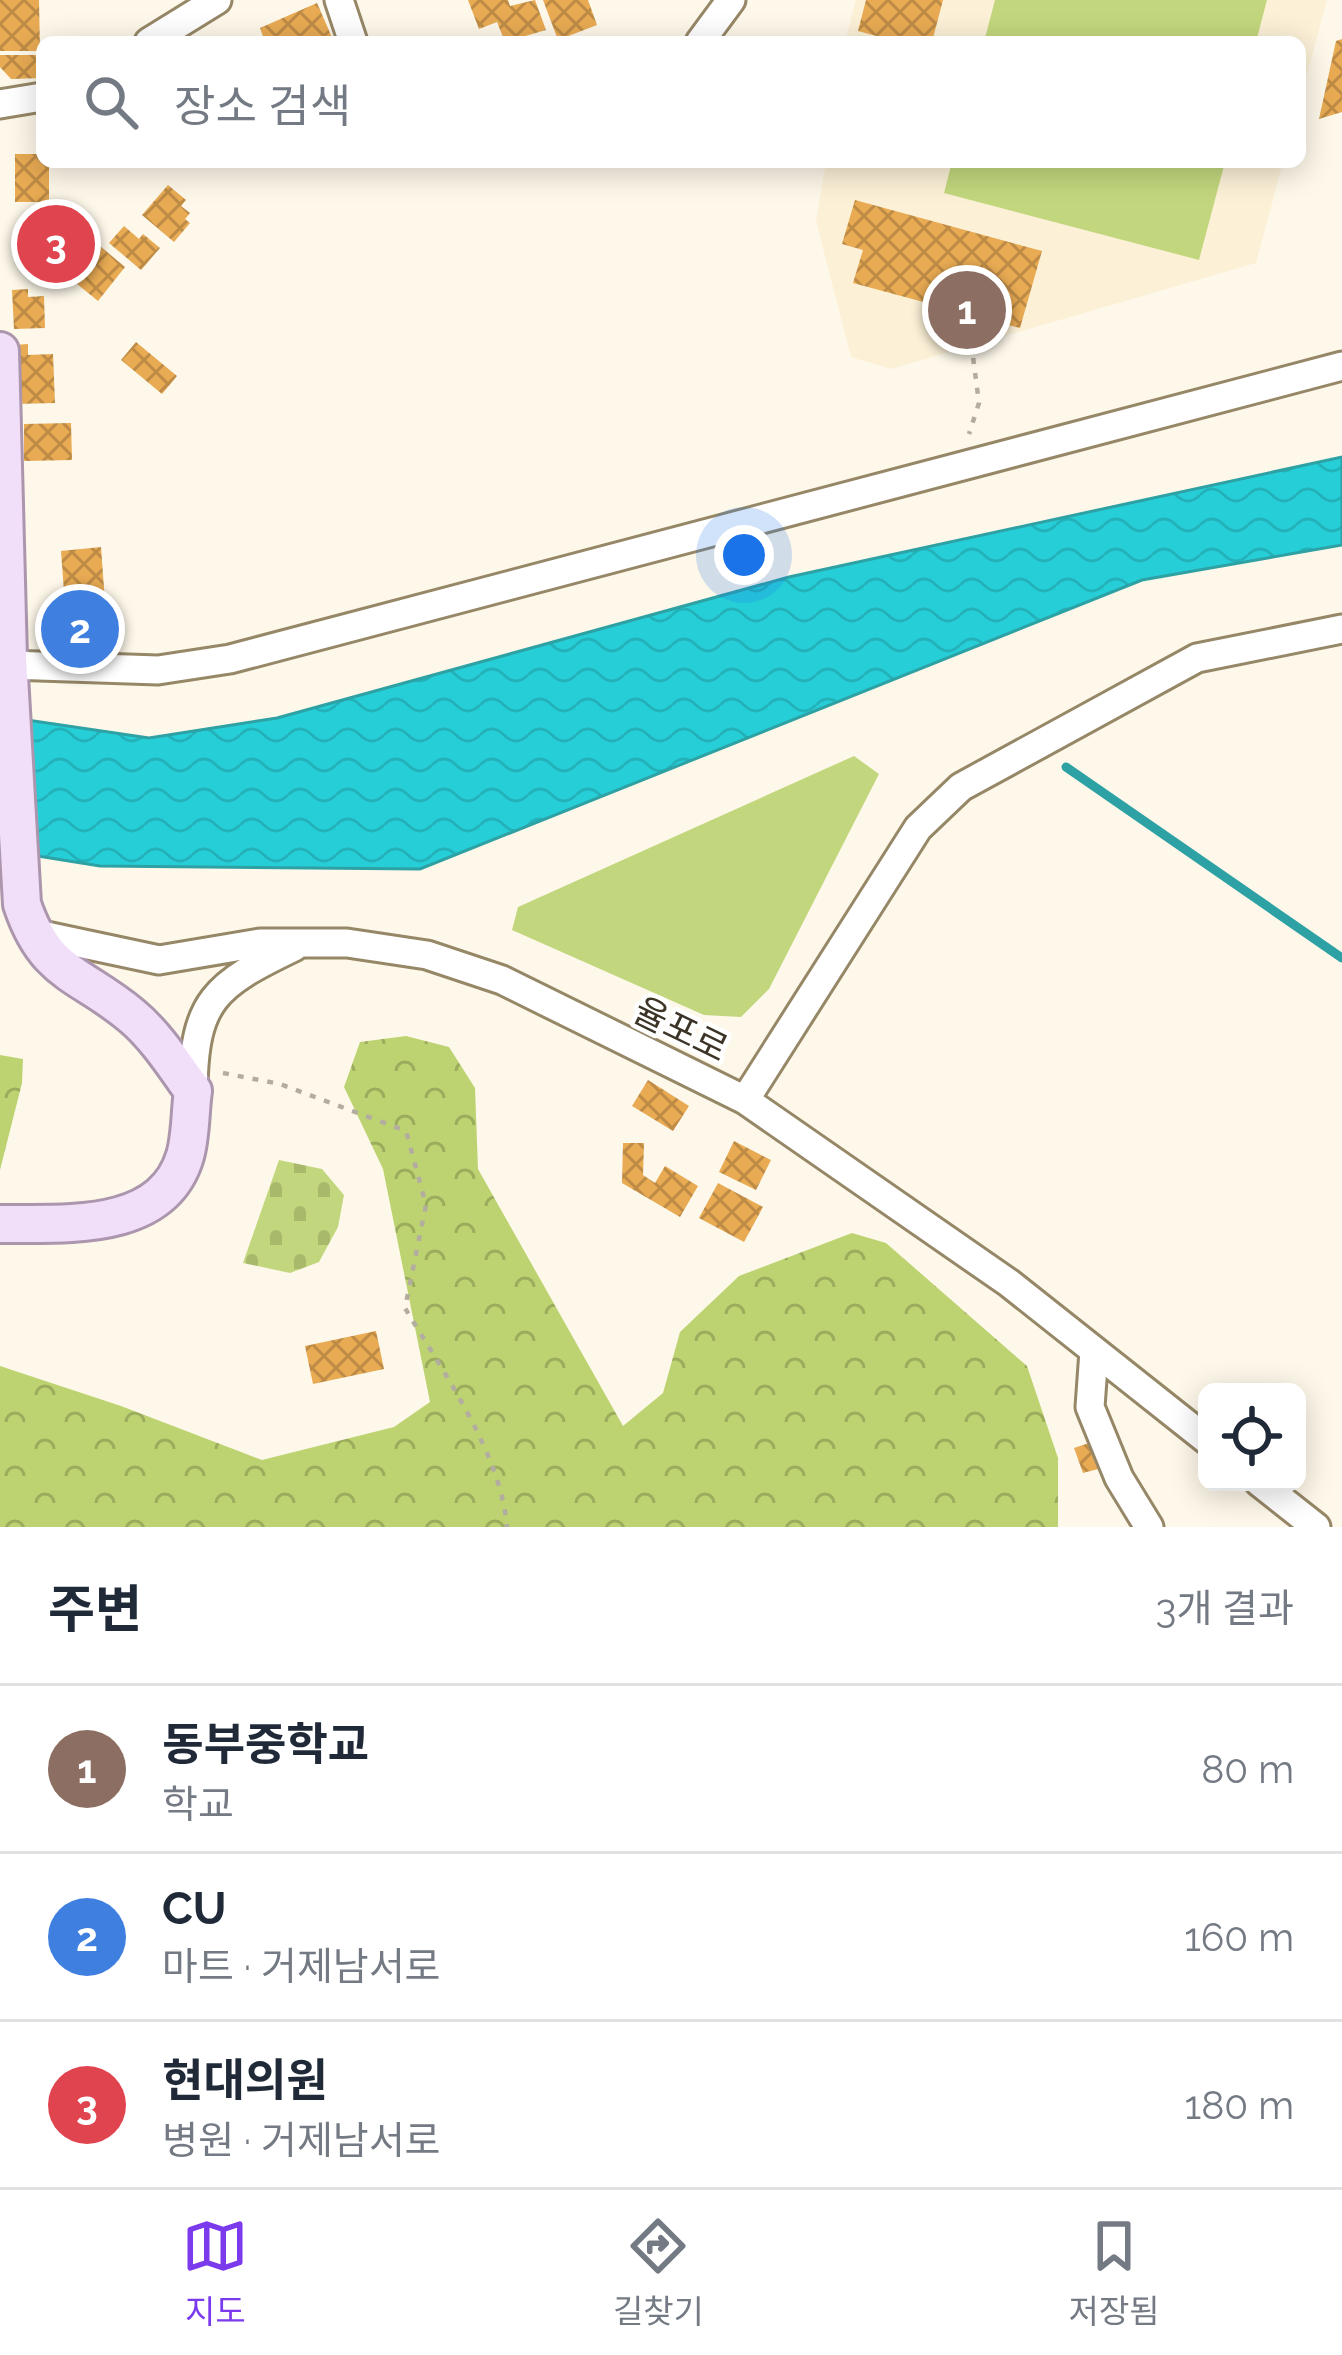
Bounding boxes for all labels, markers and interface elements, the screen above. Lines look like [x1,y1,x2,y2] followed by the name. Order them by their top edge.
[36,36,1306,168] search box
[78,69,144,135] icon: search
[174,80,351,133] text: 장소 검색
[17,199,95,289] pin: 3
[928,265,1006,355] pin: 1
[714,525,774,585] your location
[41,584,119,674] pin: 2
[627,988,735,1070] street label: 율포로
[1198,1383,1306,1491] map controls
[1198,1383,1306,1491] button: locate
[48,1579,142,1639] text: 주변
[1156,1585,1294,1631] text: 3개 결과
[162,1718,369,1771] text: 동부중학교
[77,1746,97,1792] text: 1
[1201,1746,1294,1792] text: 80 m
[162,1781,234,1827] text: 학교
[162,1882,227,1935] text: CU
[76,1914,98,1960] text: 2
[1184,1914,1294,1960] text: 160 m
[162,1943,440,1989] text: 마트 · 거제남서로
[162,2054,328,2107] text: 현대의원
[76,2082,98,2128] text: 3
[1185,2082,1294,2128] text: 180 m
[162,2117,440,2163] text: 병원 · 거제남서로
[182,2213,248,2333] tab: 지도
[613,2213,704,2333] tab: 길찾기
[1069,2213,1160,2333] tab: 저장됨

